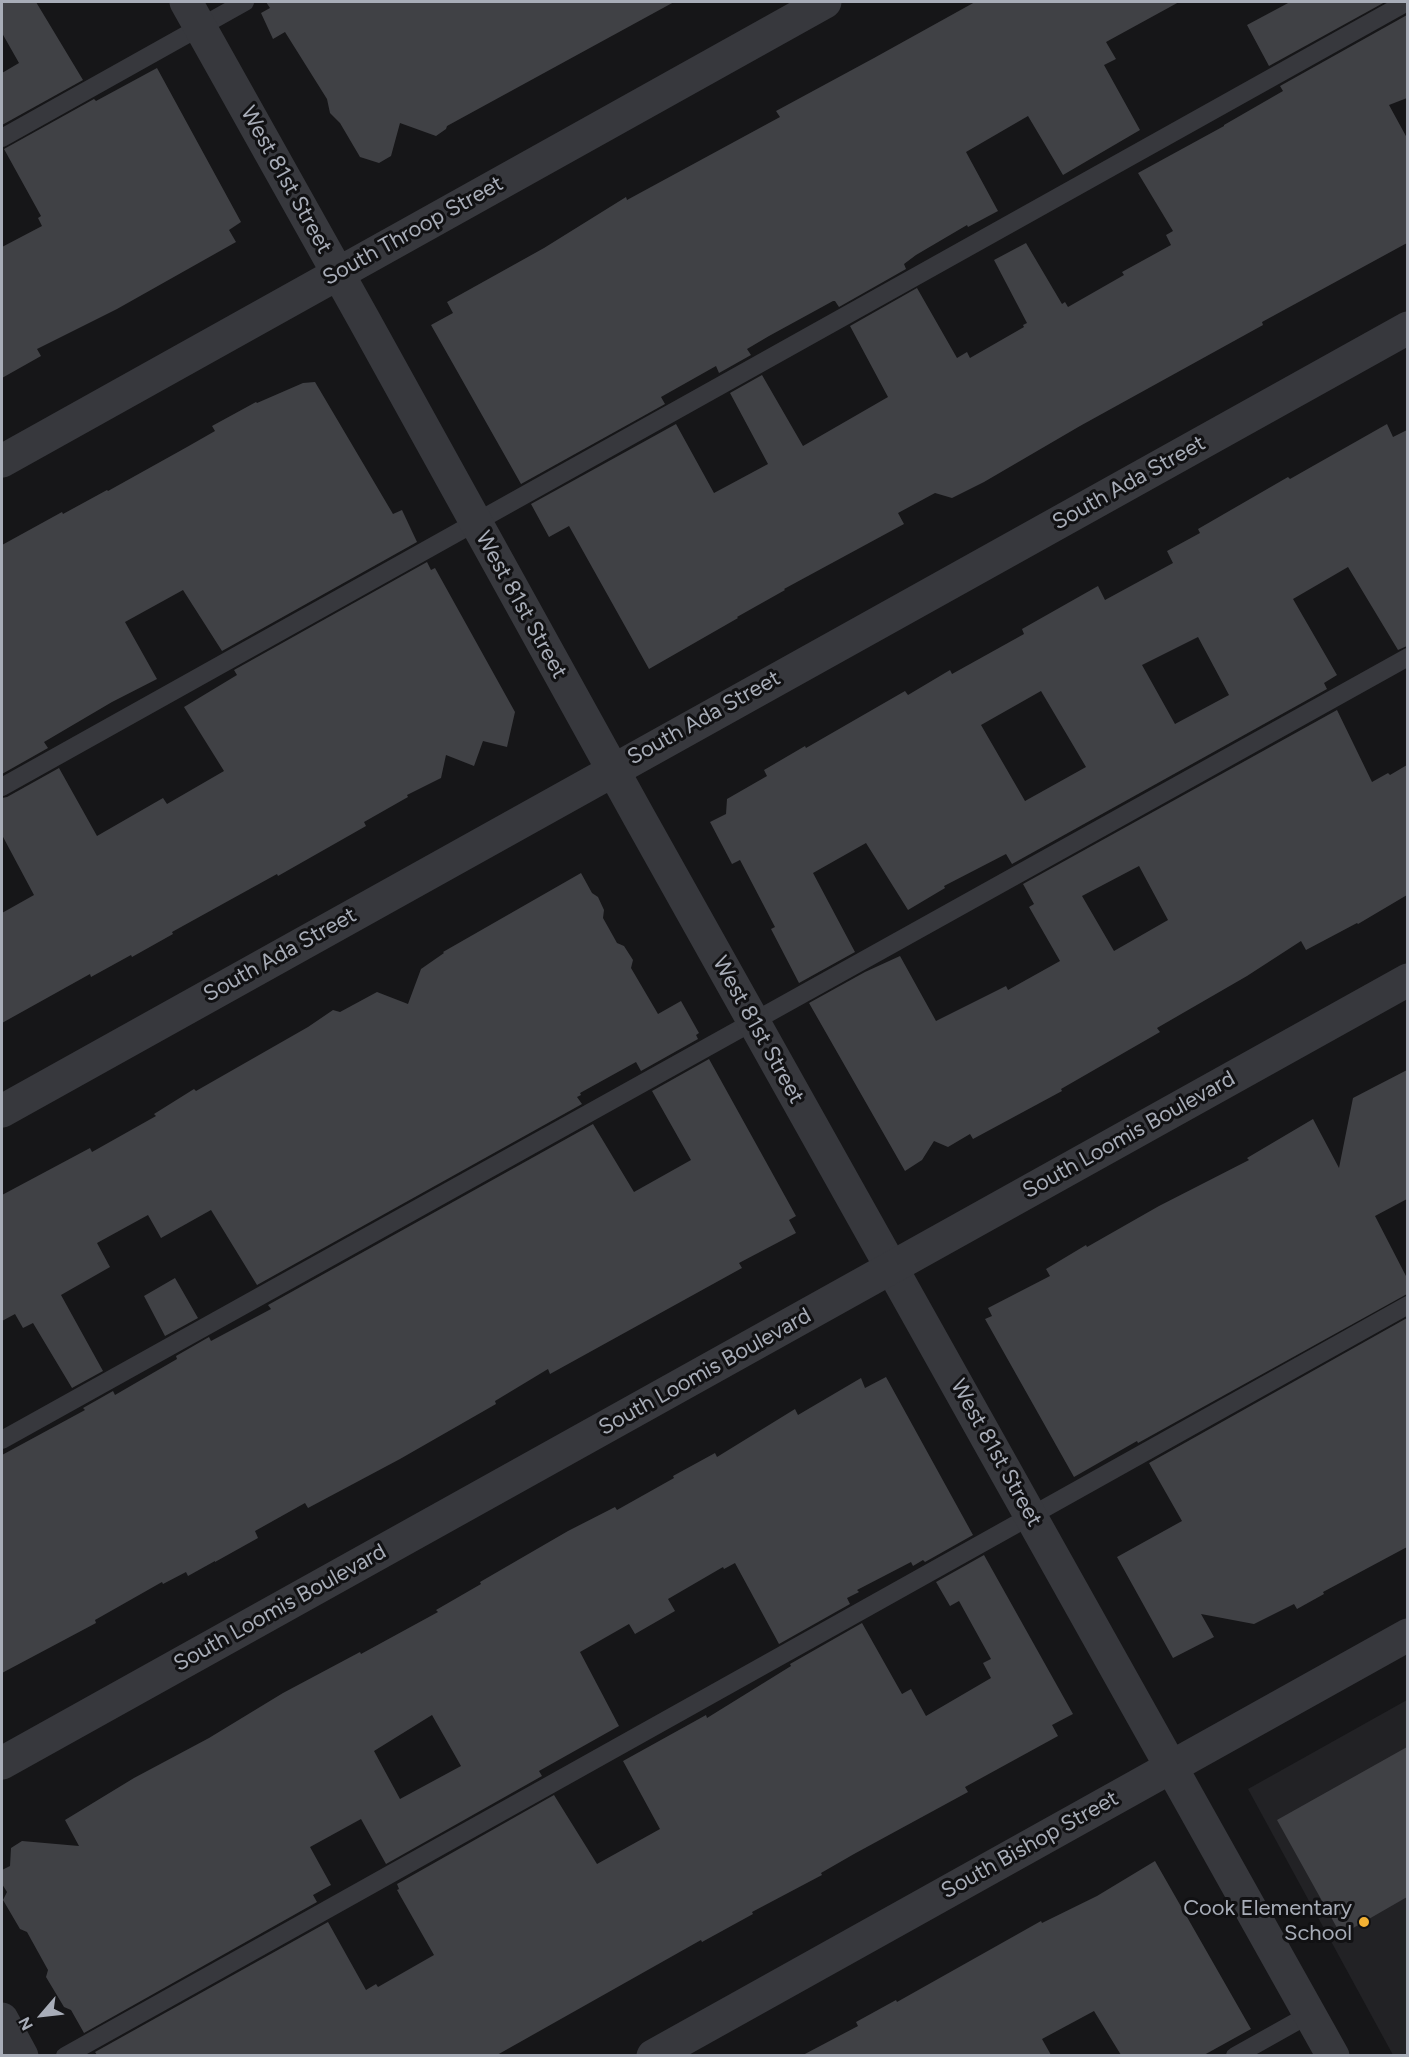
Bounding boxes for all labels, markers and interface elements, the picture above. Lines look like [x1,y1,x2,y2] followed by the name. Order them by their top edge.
[235,102,337,258] street label: West 81st Street
[318,170,508,292] street label: South Throop Street
[1048,430,1210,536] street label: South Ada Street
[470,527,572,683] street label: West 81st Street
[623,665,785,771] street label: South Ada Street
[199,902,361,1008] street label: South Ada Street
[707,952,809,1108] street label: West 81st Street
[1018,1066,1240,1204] street label: South Loomis Boulevard
[594,1303,816,1441] street label: South Loomis Boulevard
[945,1375,1047,1531] street label: West 81st Street
[169,1539,391,1677] street label: South Loomis Boulevard
[937,1785,1123,1905] street label: South Bishop Street
[1183,1896,1352,1948] place label: Cook Elementary School
[1357,1915,1371,1929] marker: Cook Elementary School
[12,1985,72,2045] north arrow
[14,2014,37,2034] text: N

